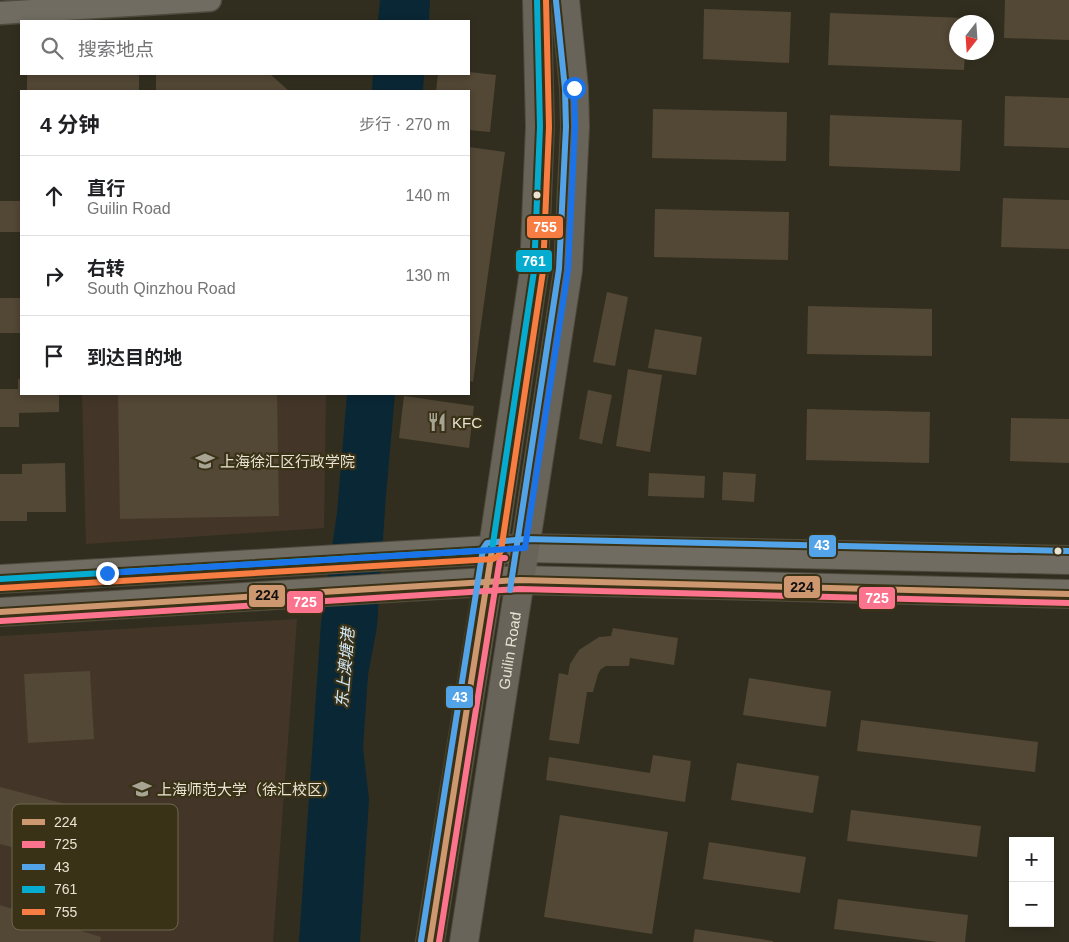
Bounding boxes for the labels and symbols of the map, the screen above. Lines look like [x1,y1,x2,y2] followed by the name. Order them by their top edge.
[949,15,994,60] north arrow
[563,77,586,100] route start
[532,190,542,200] unlabelled marker
[526,215,564,239] line badge: 755
[533,219,557,235] text: 755
[515,249,553,273] line badge: 761
[522,253,546,269] text: 761
[426,411,448,433] restaurant icon: KFC
[452,414,482,431] place label: KFC
[194,450,216,472] school or university icon: 上海徐汇区行政学院
[220,453,355,470] place label: 上海徐汇区行政学院
[808,534,837,558] line badge: 43
[814,537,830,553] text: 43
[1053,546,1063,556] unlabelled marker
[96,562,119,585] route end
[783,575,821,599] line badge: 224
[790,579,814,595] text: 224
[248,584,286,608] line badge: 224
[858,586,896,610] line badge: 725
[255,587,279,603] text: 224
[286,590,324,614] line badge: 725
[865,590,889,606] text: 725
[293,594,317,610] text: 725
[495,610,524,691] street label: Guilin Road
[333,625,357,709] water label: 东上澳塘港
[445,685,474,709] line badge: 43
[452,689,468,705] text: 43
[131,778,153,800] school or university icon: 上海师范大学（徐汇校区）
[157,781,337,798] place label: 上海师范大学（徐汇校区）
[12,804,178,930] legend
[54,814,78,830] text: 224
[54,836,78,852] text: 725
[54,859,70,875] text: 43
[54,881,78,897] text: 761
[54,904,78,920] text: 755

